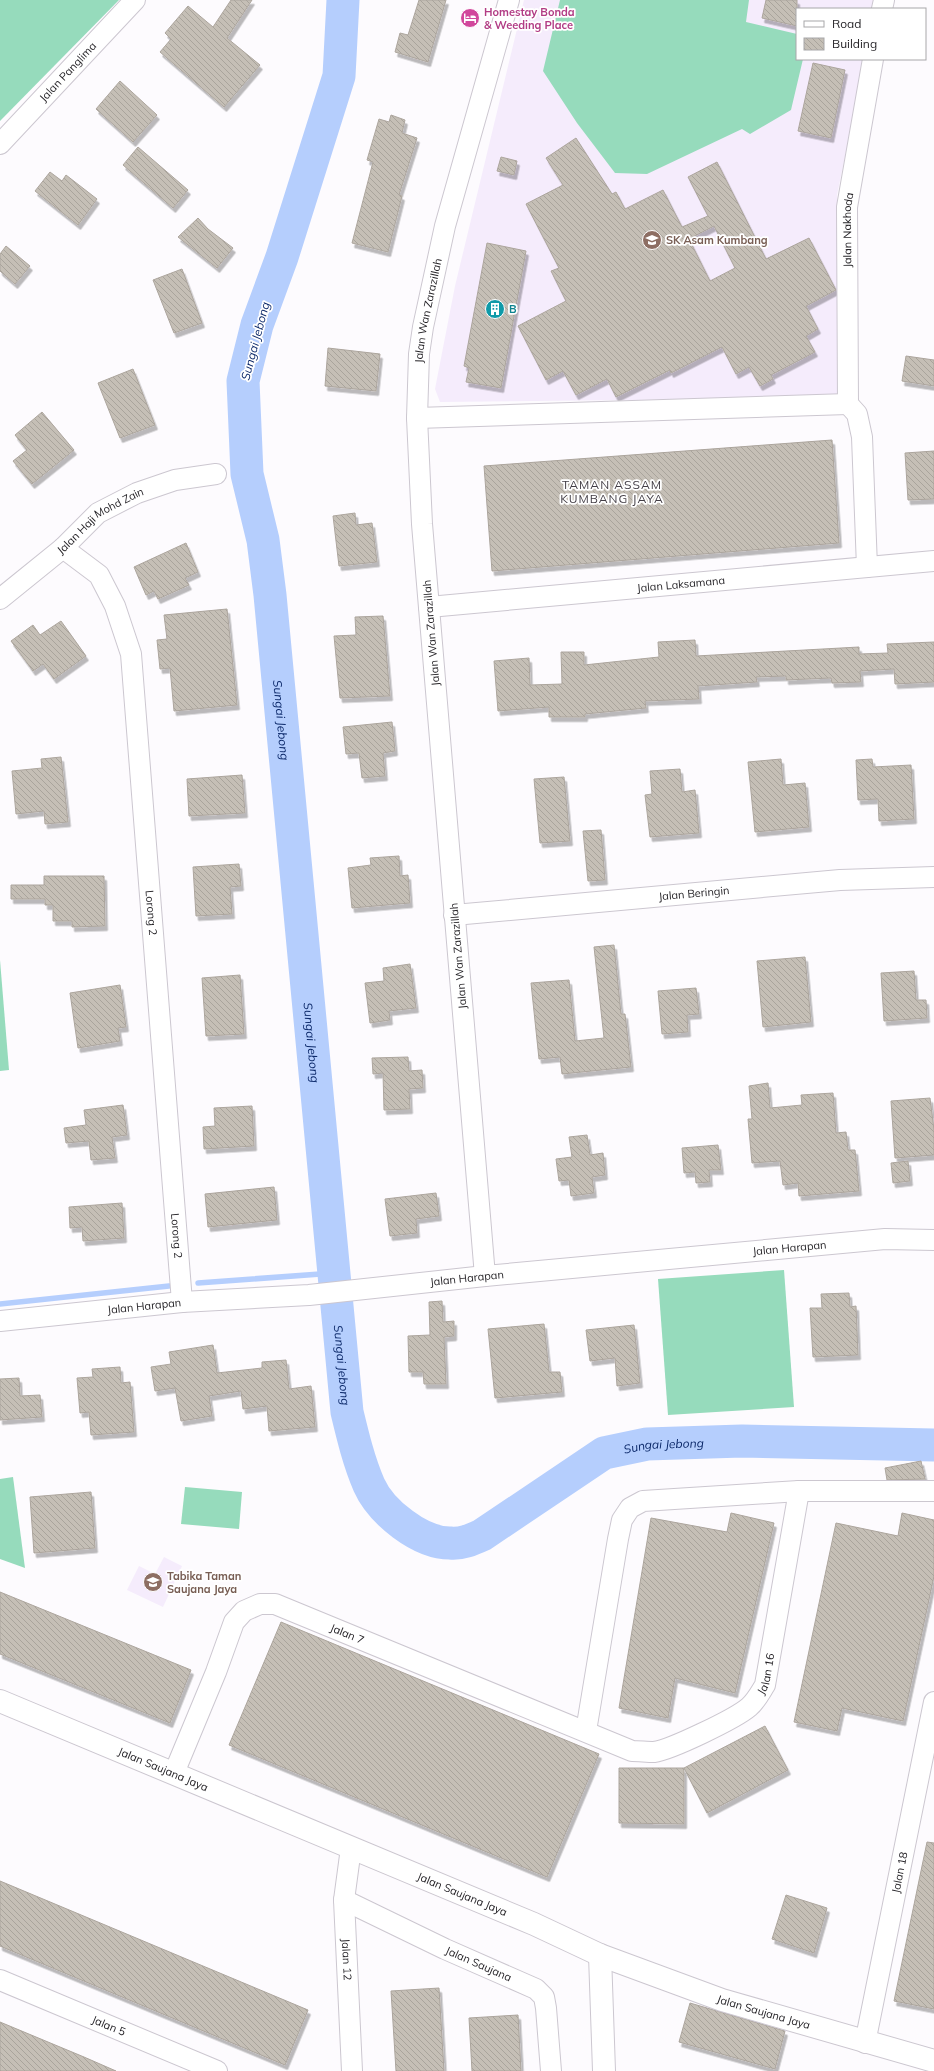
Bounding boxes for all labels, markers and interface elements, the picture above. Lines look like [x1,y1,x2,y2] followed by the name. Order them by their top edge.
[484,5,575,32] place label: Homestay Bonda & Weeding Place
[459,7,481,29] hotel icon: Homestay Bonda & Weeding Place
[796,8,926,60] legend
[832,16,861,31] text: Road
[832,36,877,51] text: Building
[36,39,99,105] street label: Jalan Panglima
[840,191,856,268] street label: Jalan Nakhoda
[641,229,663,251] school or university icon: SK Asam Kumbang
[666,233,768,247] place label: SK Asam Kumbang
[412,257,445,363] street label: Jalan Wan Zarazillah
[484,298,506,320] building icon: B
[237,300,273,382] water label: Sungai Jebong
[509,302,517,316] place label: B
[560,477,664,506] district label: TAMAN ASSAM KUMBANG JAYA
[54,484,145,557] street label: Jalan Haji Mohd Zain
[636,573,726,595] street label: Jalan Laksamana
[419,579,443,687] street label: Jalan Wan Zarazillah
[271,679,293,761] water label: Sungai Jebong
[658,883,730,903] street label: Jalan Beringin
[143,890,160,936] street label: Lorong 2
[446,902,470,1010] street label: Jalan Wan Zarazillah
[301,1002,323,1083] water label: Sungai Jebong
[168,1213,186,1259] street label: Lorong 2
[752,1237,827,1258] street label: Jalan Harapan
[429,1267,504,1289] street label: Jalan Harapan
[107,1295,182,1317] street label: Jalan Harapan
[331,1324,354,1406] water label: Sungai Jebong
[622,1435,704,1456] water label: Sungai Jebong
[167,1569,241,1596] place label: Tabika Taman Saujana Jaya
[142,1571,164,1593] school or university icon: Tabika Taman Saujana Jaya
[328,1621,366,1647] street label: Jalan 7
[754,1652,778,1697] street label: Jalan 16
[116,1744,210,1794] street label: Jalan Saujana Jaya
[888,1850,911,1894] street label: Jalan 18
[415,1869,509,1919] street label: Jalan Saujana Jaya
[339,1938,355,1981] street label: Jalan 12
[443,1943,514,1984] street label: Jalan Saujana
[715,1992,812,2032] street label: Jalan Saujana Jaya
[90,2012,128,2039] street label: Jalan 5

